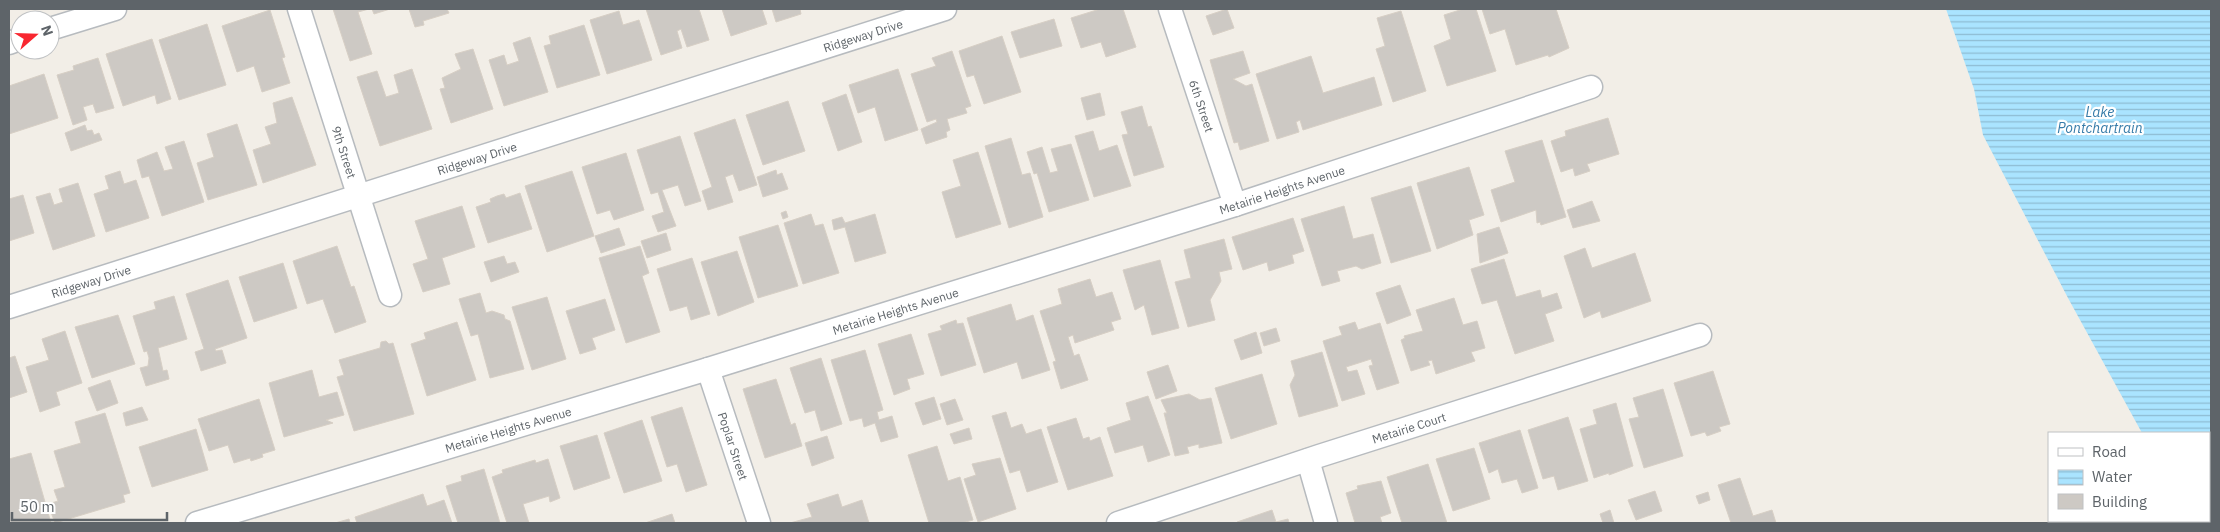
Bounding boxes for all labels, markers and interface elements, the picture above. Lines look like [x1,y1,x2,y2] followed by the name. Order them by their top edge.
[10,10,60,60] north arrow
[821,15,905,55] street label: Ridgeway Drive
[37,23,57,38] text: N
[1186,78,1218,134] street label: 6th Street
[2057,103,2143,137] water label: Lake Pontchartrain
[329,124,360,180] street label: 9th Street
[435,138,519,178] street label: Ridgeway Drive
[1217,162,1347,217] street label: Metairie Heights Avenue
[49,261,133,301] street label: Ridgeway Drive
[831,284,961,337] street label: Metairie Heights Avenue
[443,403,574,455] street label: Metairie Heights Avenue
[1370,409,1447,446] street label: Metairie Court
[715,410,752,482] street label: Poplar Street
[2048,432,2210,522] legend
[2092,442,2127,461] text: Road
[2092,467,2133,486] text: Water
[12,490,168,522] scale bar
[2092,492,2147,511] text: Building
[20,497,55,516] text: 50 m

